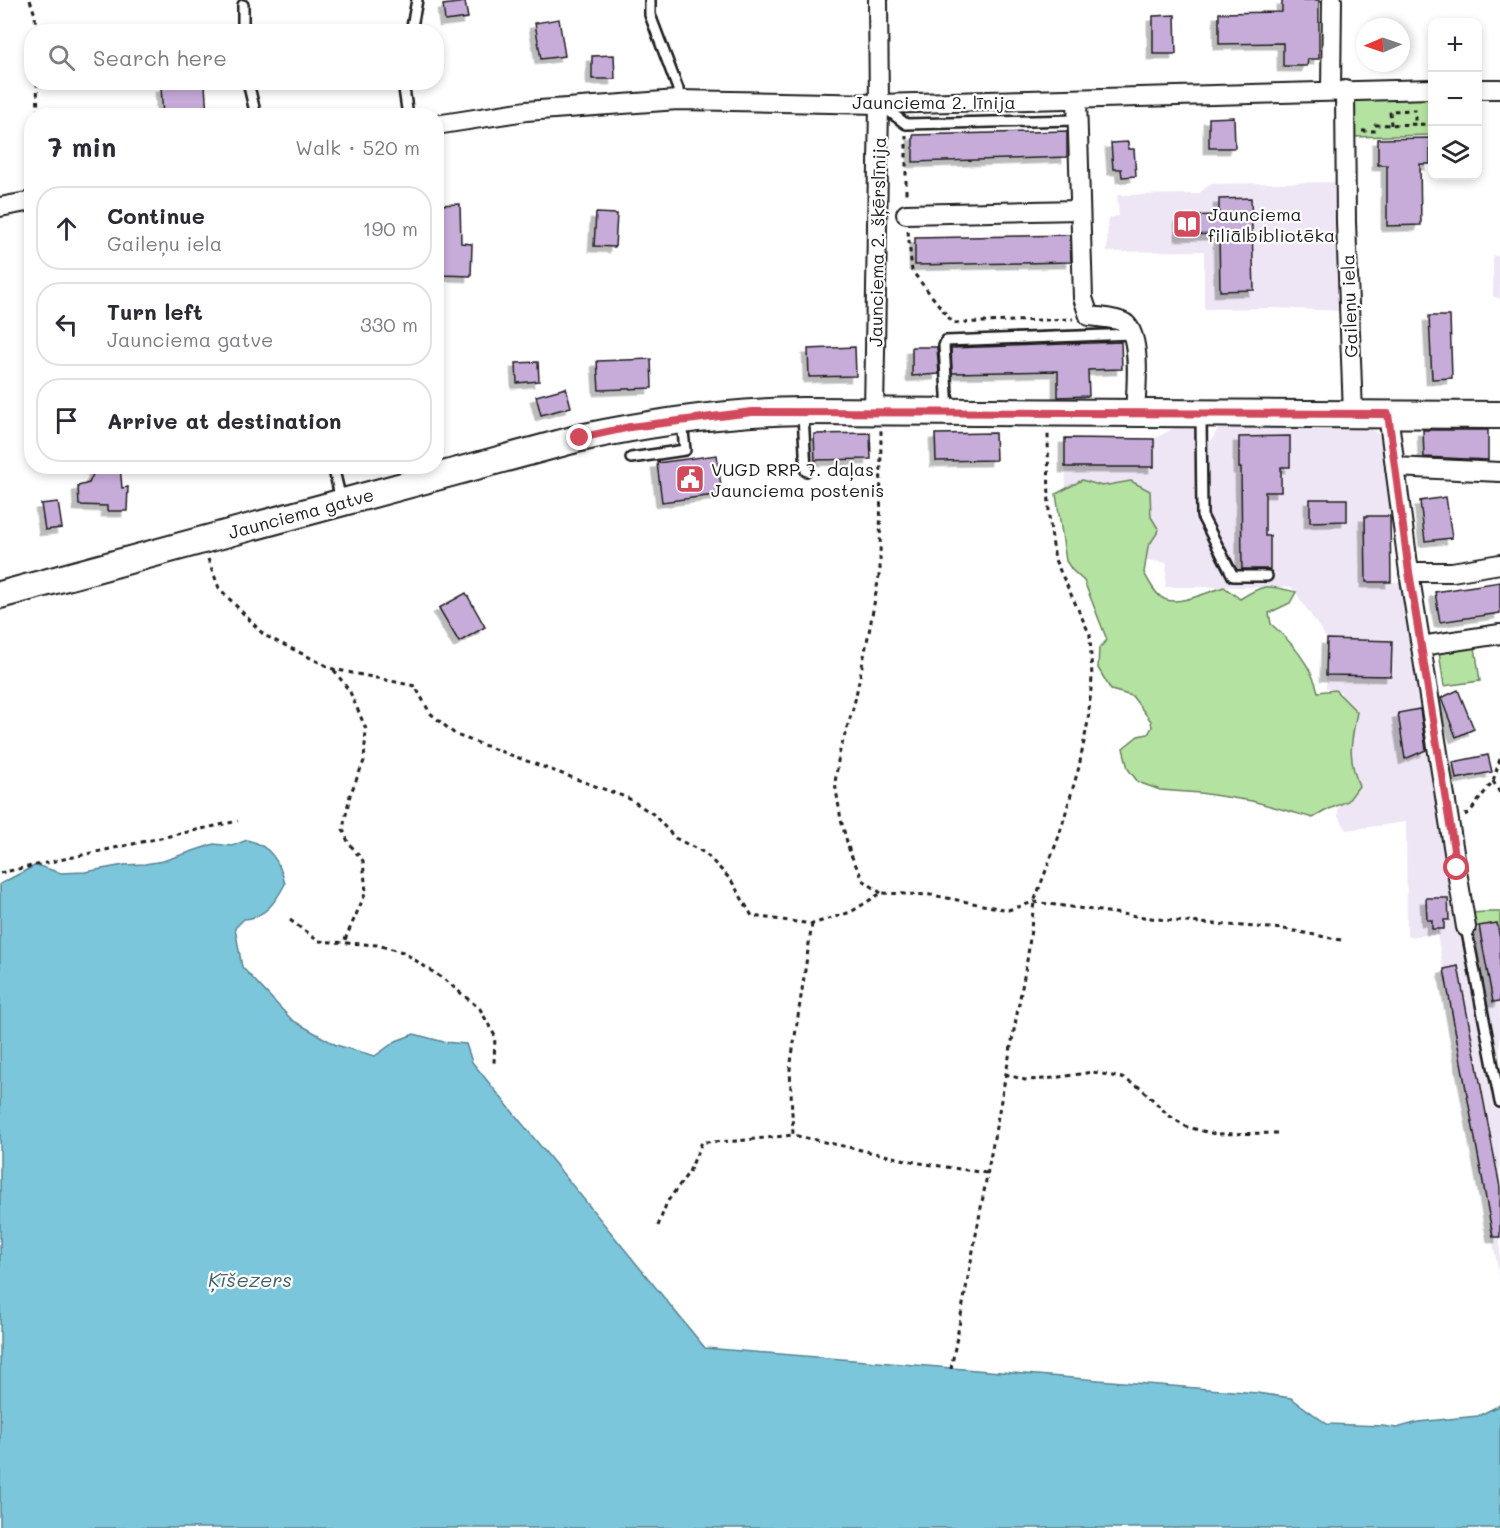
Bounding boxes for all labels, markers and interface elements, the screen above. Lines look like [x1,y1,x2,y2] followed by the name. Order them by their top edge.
[1356,18,1410,72] north arrow
[1428,18,1482,180] map controls
[1428,18,1482,72] button: +
[24,24,444,90] search box
[45,41,78,74] icon: search
[93,43,227,72] text: Search here
[1428,72,1482,126] button: −
[852,90,1016,114] street label: Jaunciema 2. līnija
[1428,126,1482,180] button: layers
[48,130,116,164] text: 7 min
[295,134,420,160] text: Walk · 520 m
[863,137,891,347] street label: Jaunciema 2. šķērslīnija
[107,201,205,230] text: Continue
[1208,202,1335,247] place label: Jaunciema filiālbibliotēka
[1171,208,1203,240] library icon: Jaunciema filiālbibliotēka
[50,212,83,245] icon: ahead
[363,215,418,241] text: 190 m
[107,230,222,256] text: Gaileņu iela
[1335,254,1363,358] street label: Gaileņu iela
[107,297,203,326] text: Turn left
[50,308,83,341] icon: left
[360,311,418,337] text: 330 m
[107,326,273,352] text: Jaunciema gatve
[50,404,83,437] icon: arrive
[107,406,342,435] text: Arrive at destination
[566,424,592,450] route end
[711,457,884,502] place label: VUGD RRP 7. daļas Jaunciema postenis
[674,463,706,495] public building icon: VUGD RRP 7. daļas Jaunciema postenis
[226,482,376,544] street label: Jaunciema gatve
[1443,854,1469,880] route start
[208,1266,292,1293] water label: Ķīšezers

